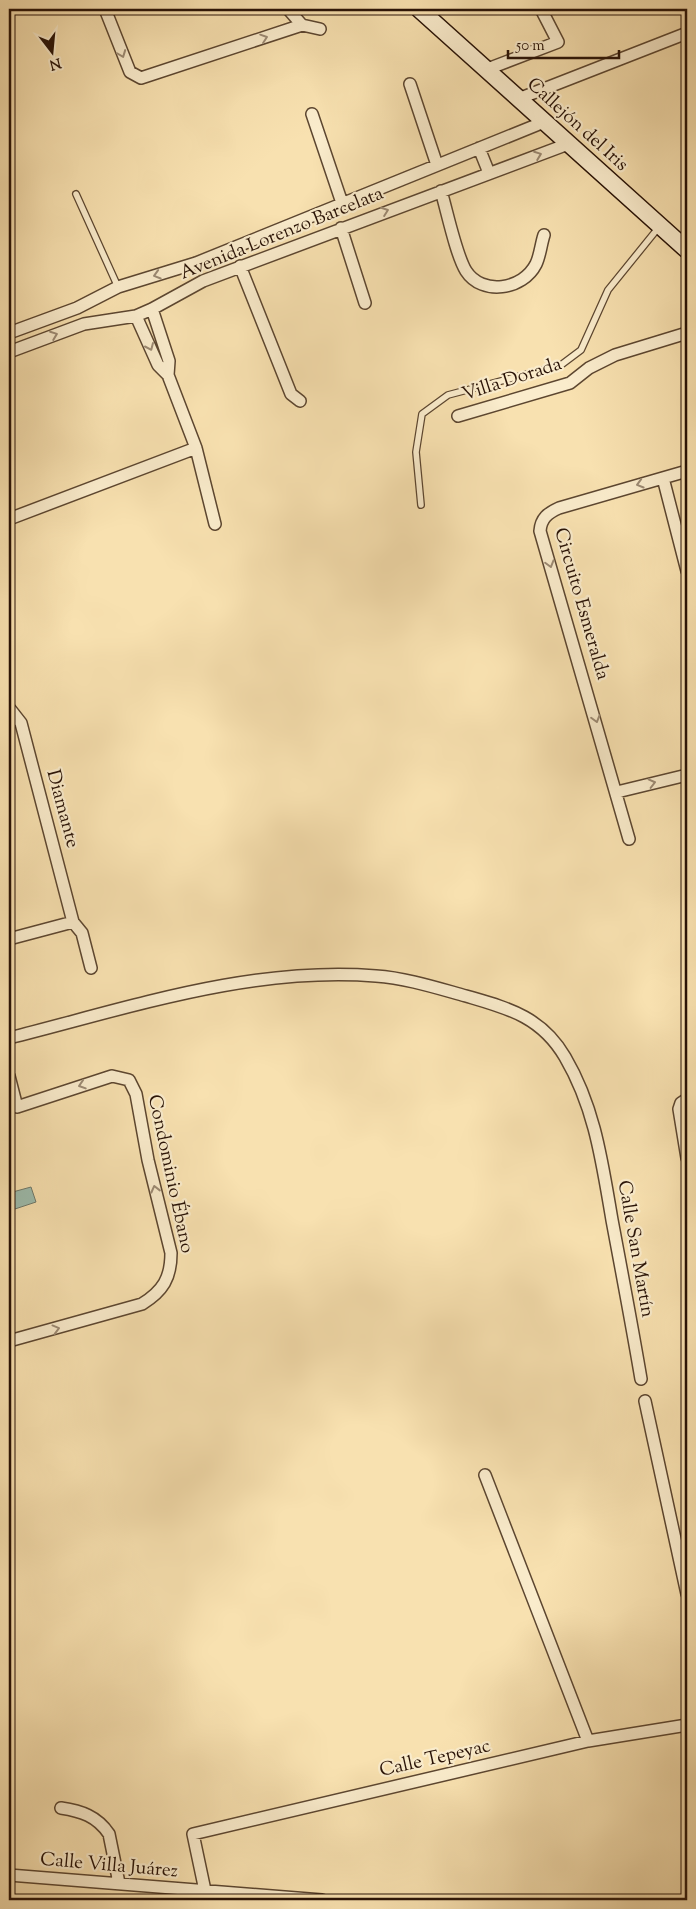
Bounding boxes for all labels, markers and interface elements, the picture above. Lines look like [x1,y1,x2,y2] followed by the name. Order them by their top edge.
[28,28,78,78] north arrow
[508,28,620,60] scale bar
[259,34,268,44] one-way arrow
[515,36,545,57] text: 50 m
[116,49,126,58] one-way arrow
[47,51,63,74] text: N
[520,72,634,178] street label: Callejón del Iris
[533,151,542,161] one-way arrow
[176,181,388,287] street label: Avenida Lorenzo Barcelata
[380,207,389,217] one-way arrow
[153,269,162,279] one-way arrow
[50,331,58,341] one-way arrow
[143,342,154,351] one-way arrow
[459,351,566,409] street label: Villa Dorada
[637,479,645,489] one-way arrow
[546,525,616,683] street label: Circuito Esmeralda
[544,559,554,567] one-way arrow
[590,715,600,723] one-way arrow
[39,767,85,851] street label: Diamante
[648,779,656,789] one-way arrow
[78,1080,87,1090] one-way arrow
[140,1092,200,1256] street label: Condominio Ébano
[610,1178,660,1320] street label: Calle San Martín
[150,1184,161,1193] one-way arrow
[51,1324,59,1334] one-way arrow
[377,1733,494,1785] street label: Calle Tepeyac
[39,1847,179,1885] street label: Calle Villa Juárez

